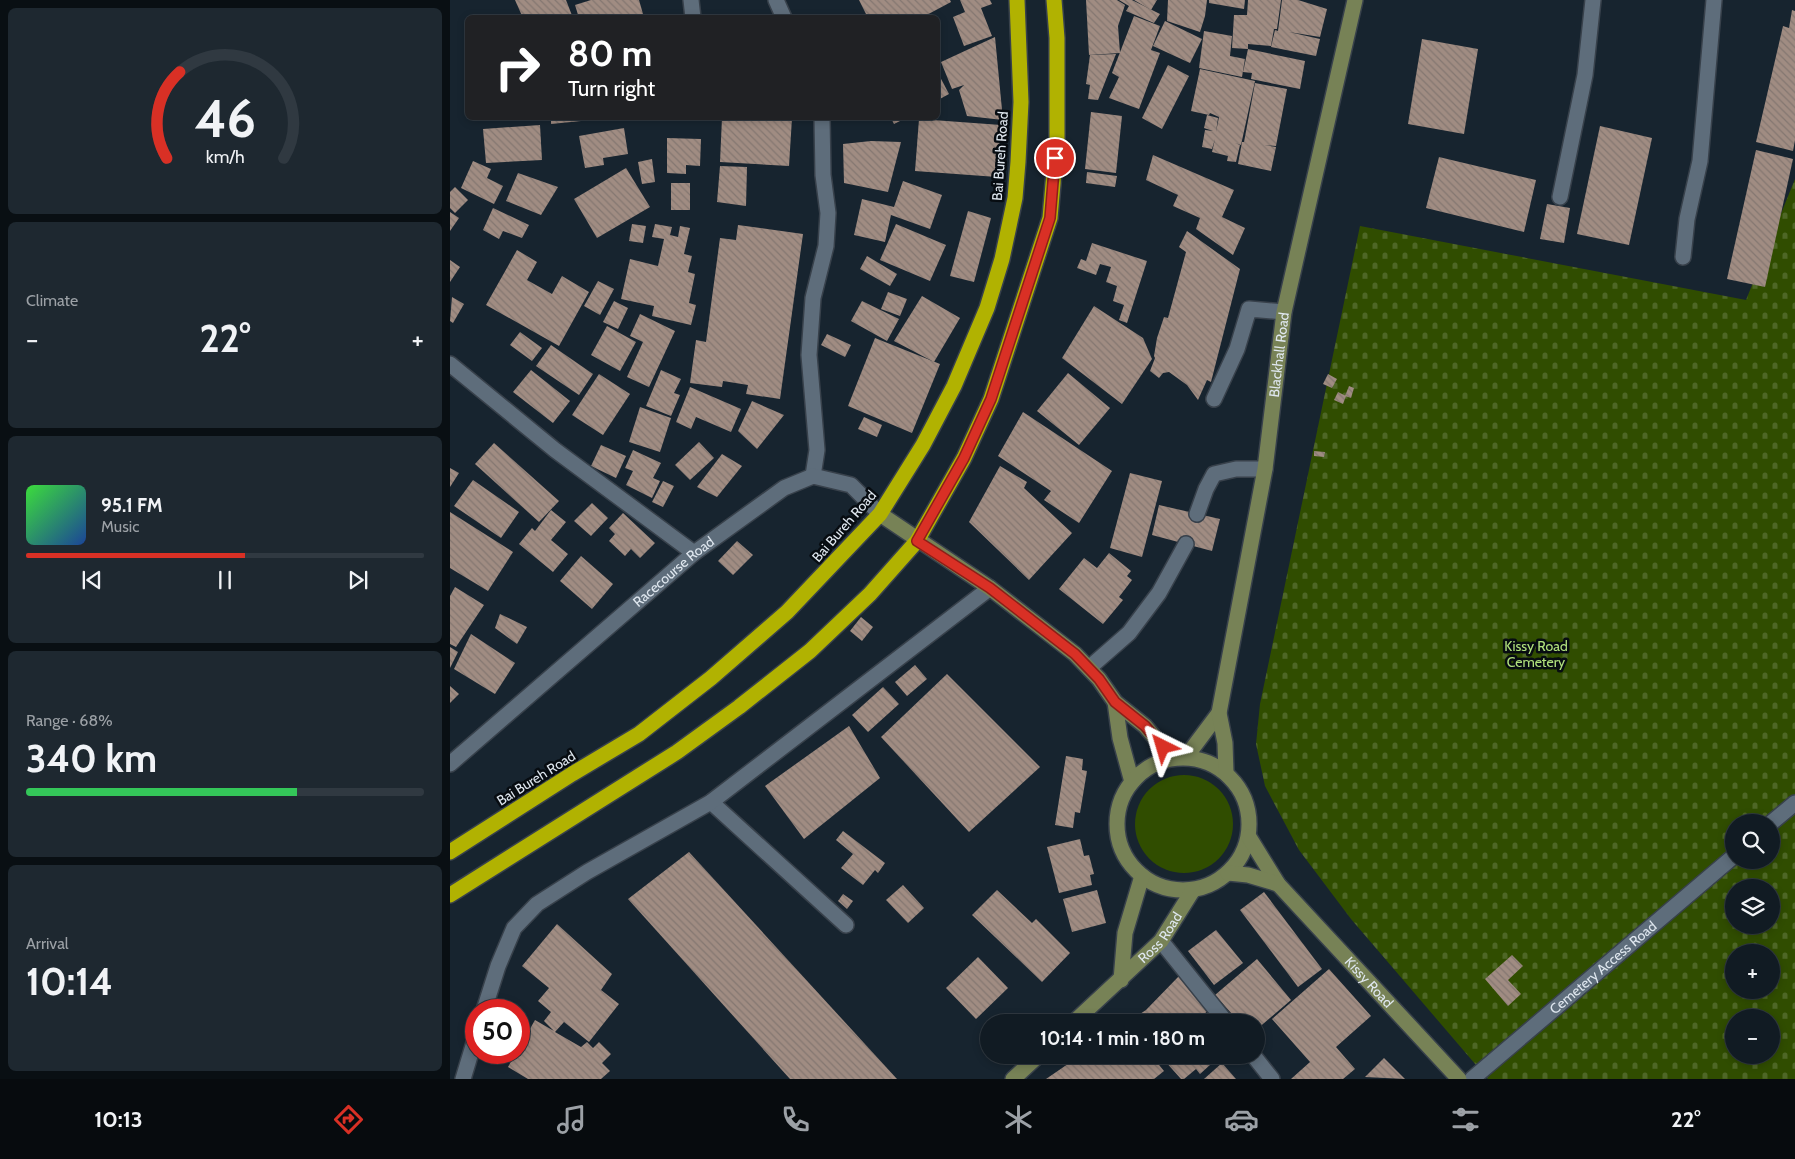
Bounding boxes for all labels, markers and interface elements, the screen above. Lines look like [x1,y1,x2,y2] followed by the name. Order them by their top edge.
[568,32,652,75] text: 80 m
[485,35,550,100] icon: right
[568,75,655,102] text: Turn right
[194,87,256,150] text: 46
[988,111,1012,201] street label: Bai Bureh Road
[1034,137,1076,179] pin
[1041,144,1069,172] icon: arrive
[205,146,245,167] text: km/h
[26,291,78,310] text: Climate
[1265,311,1293,398] street label: Blackhall Road
[199,315,251,362] text: 22°
[26,322,38,356] text: −
[412,322,424,356] text: +
[808,486,880,566] street label: Bai Bureh Road
[101,494,163,517] text: 95.1 FM
[101,517,139,536] text: Music
[629,532,718,611] street label: Racecourse Road
[78,566,106,594] icon: previous
[211,566,239,594] icon: pause
[344,566,372,594] icon: next
[1504,637,1568,671] park label: Kissy Road Cemetery
[26,711,113,730] text: Range · 68%
[1136,720,1188,772] position arrow
[26,735,157,782] text: 340 km
[493,747,579,809] street label: Bai Bureh Road
[1725,814,1780,1064] map controls
[1725,814,1780,869] button: search
[1725,879,1780,934] button: layers
[1134,909,1186,967] street label: Ross Road
[1546,917,1660,1018] street label: Cemetery Access Road
[26,934,69,953] text: Arrival
[1725,944,1780,999] button: +
[1341,953,1397,1011] street label: Kissy Road
[26,958,113,1005] text: 10:14
[465,999,530,1064] speed limit sign: 50
[1725,1009,1780,1064] button: −
[1040,1027,1205,1050] text: 10:14 · 1 min · 180 m
[331,1102,366,1137] icon: directions
[554,1102,589,1137] icon: music
[778,1102,813,1137] icon: phone
[1001,1102,1036,1137] icon: climate
[1224,1102,1259,1137] icon: car
[1448,1102,1483,1137] icon: filters
[94,1106,143,1133] text: 10:13
[1671,1106,1701,1133] text: 22°

